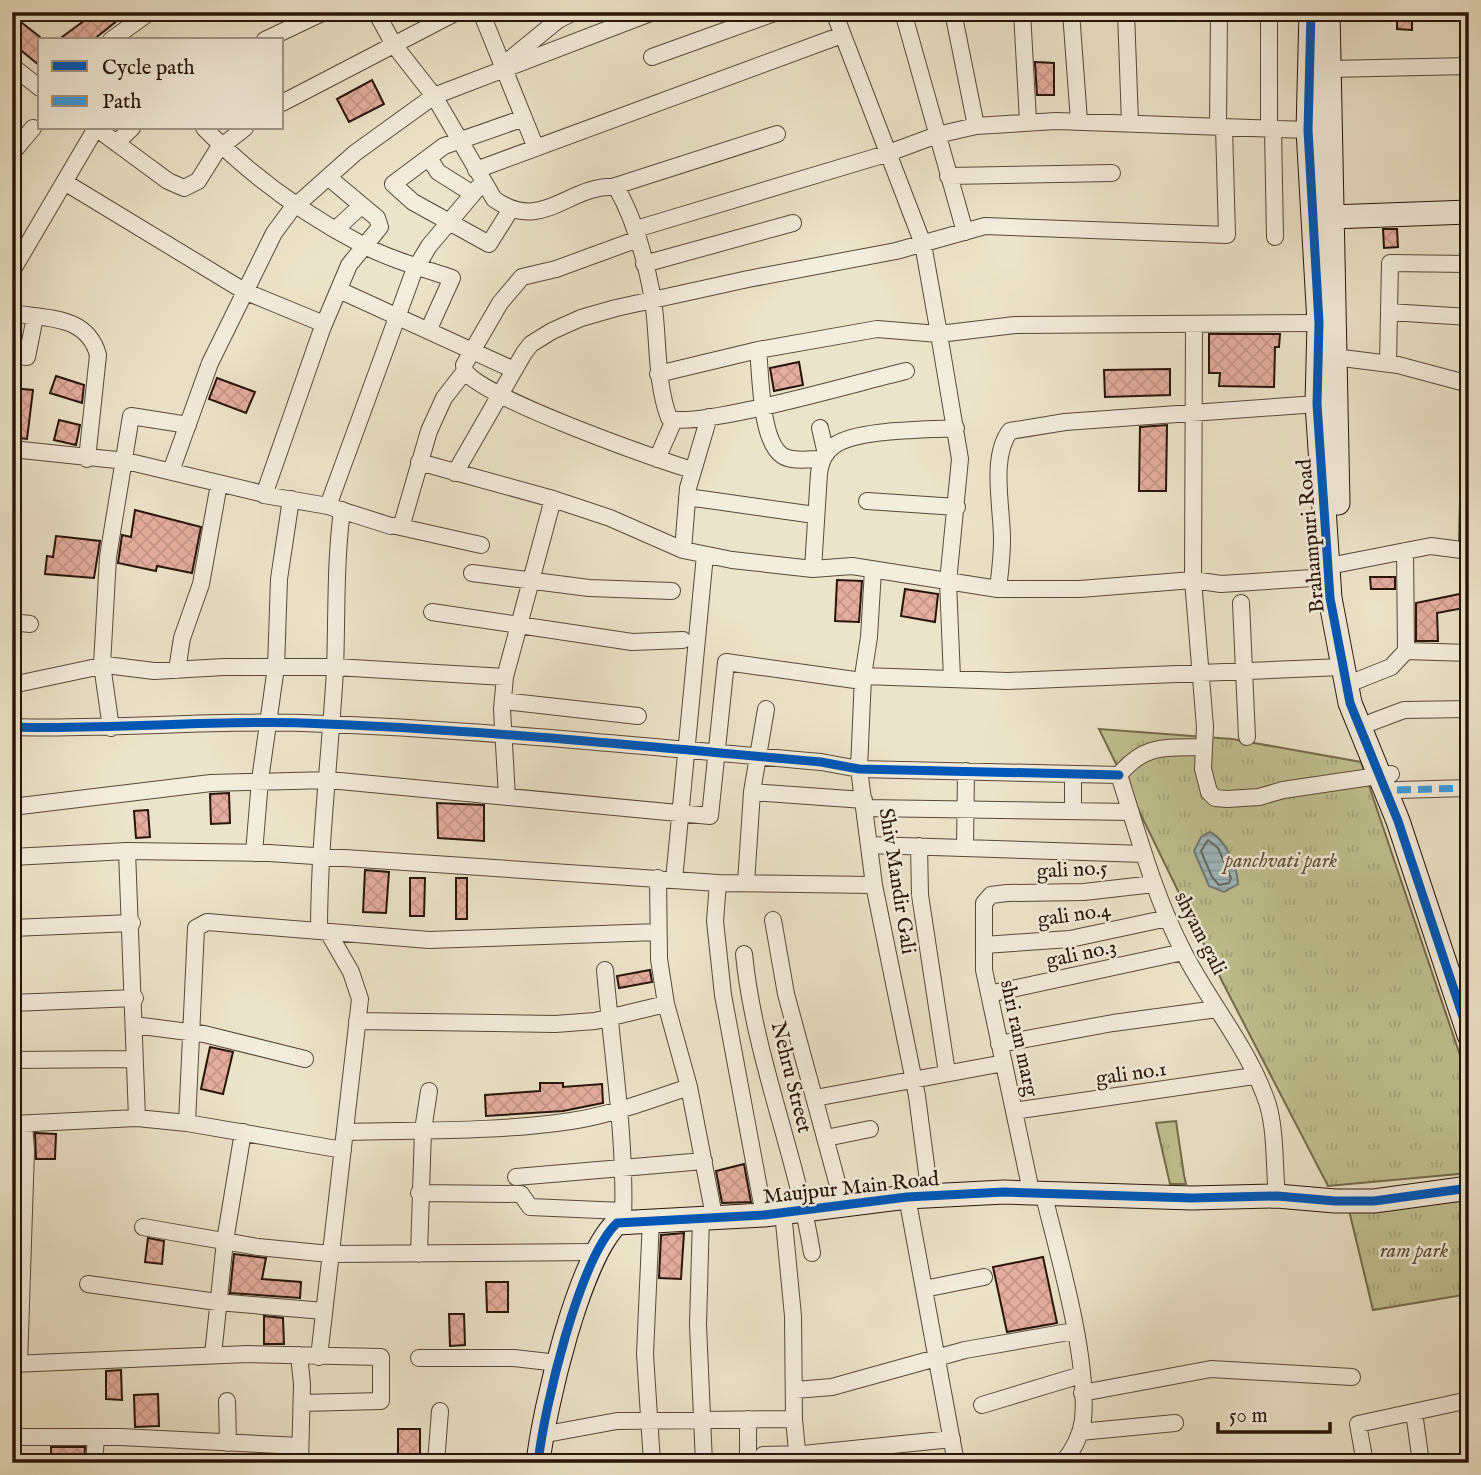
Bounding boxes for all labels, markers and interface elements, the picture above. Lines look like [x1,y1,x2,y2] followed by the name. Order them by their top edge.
[38,38,284,130] legend
[102,55,195,82] text: Cycle path
[102,89,141,116] text: Path
[1291,457,1332,614] street label: Brahampuri Road
[872,806,921,956] street label: Shiv Mandir Gali
[1221,848,1338,875] park label: panchvati park
[1036,855,1109,886] street label: gali no.5
[1167,887,1232,980] street label: shyam gali
[1036,897,1113,934] street label: gali no.4
[1044,934,1119,975] street label: gali no.3
[993,978,1044,1100] street label: shri ram marg
[764,1019,817,1136] street label: Nehru Street
[1094,1056,1168,1093] street label: gali no.1
[762,1166,941,1211] street label: Maujpur Main Road
[1380,1238,1449,1265] park label: ram park
[1218,1391,1330,1435] scale bar
[1229,1403,1268,1430] text: 50 m

